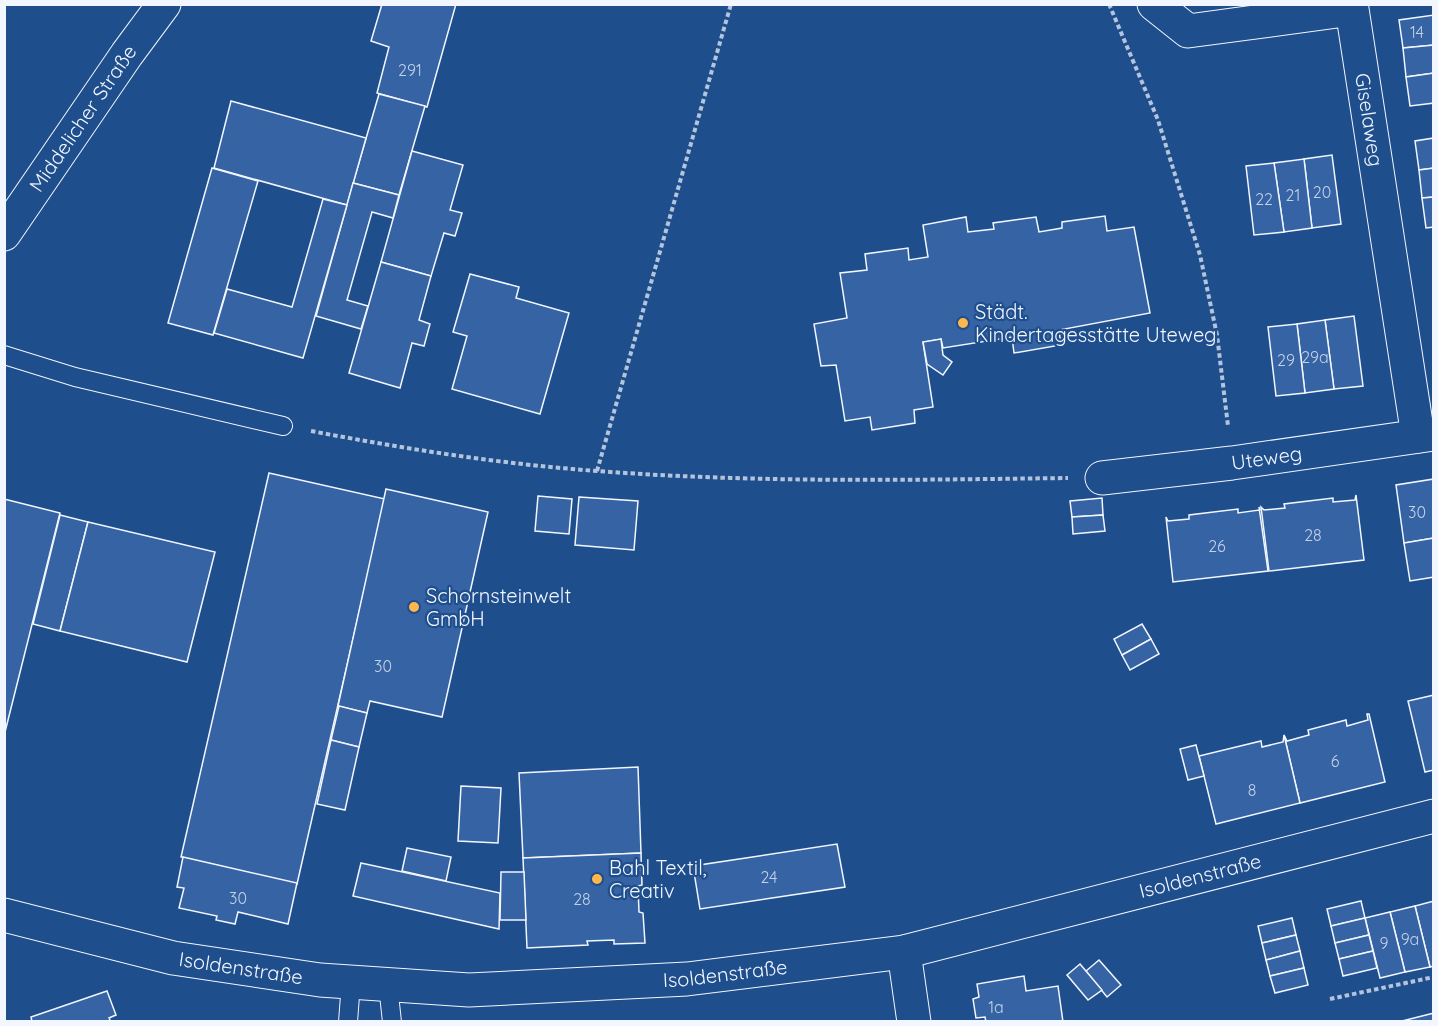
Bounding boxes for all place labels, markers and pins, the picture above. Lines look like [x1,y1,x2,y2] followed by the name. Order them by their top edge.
[975,299,1217,347] place label: Städt. Kindertagesstätte Uteweg
[956,316,970,330] marker: Städt. Kindertagesstätte Uteweg
[426,583,571,631] place label: Schornsteinwelt GmbH
[407,600,421,614] marker: Schornsteinwelt GmbH
[609,855,707,903] place label: Bahl Textil, Creativ
[590,872,604,886] marker: Bahl Textil, Creativ

